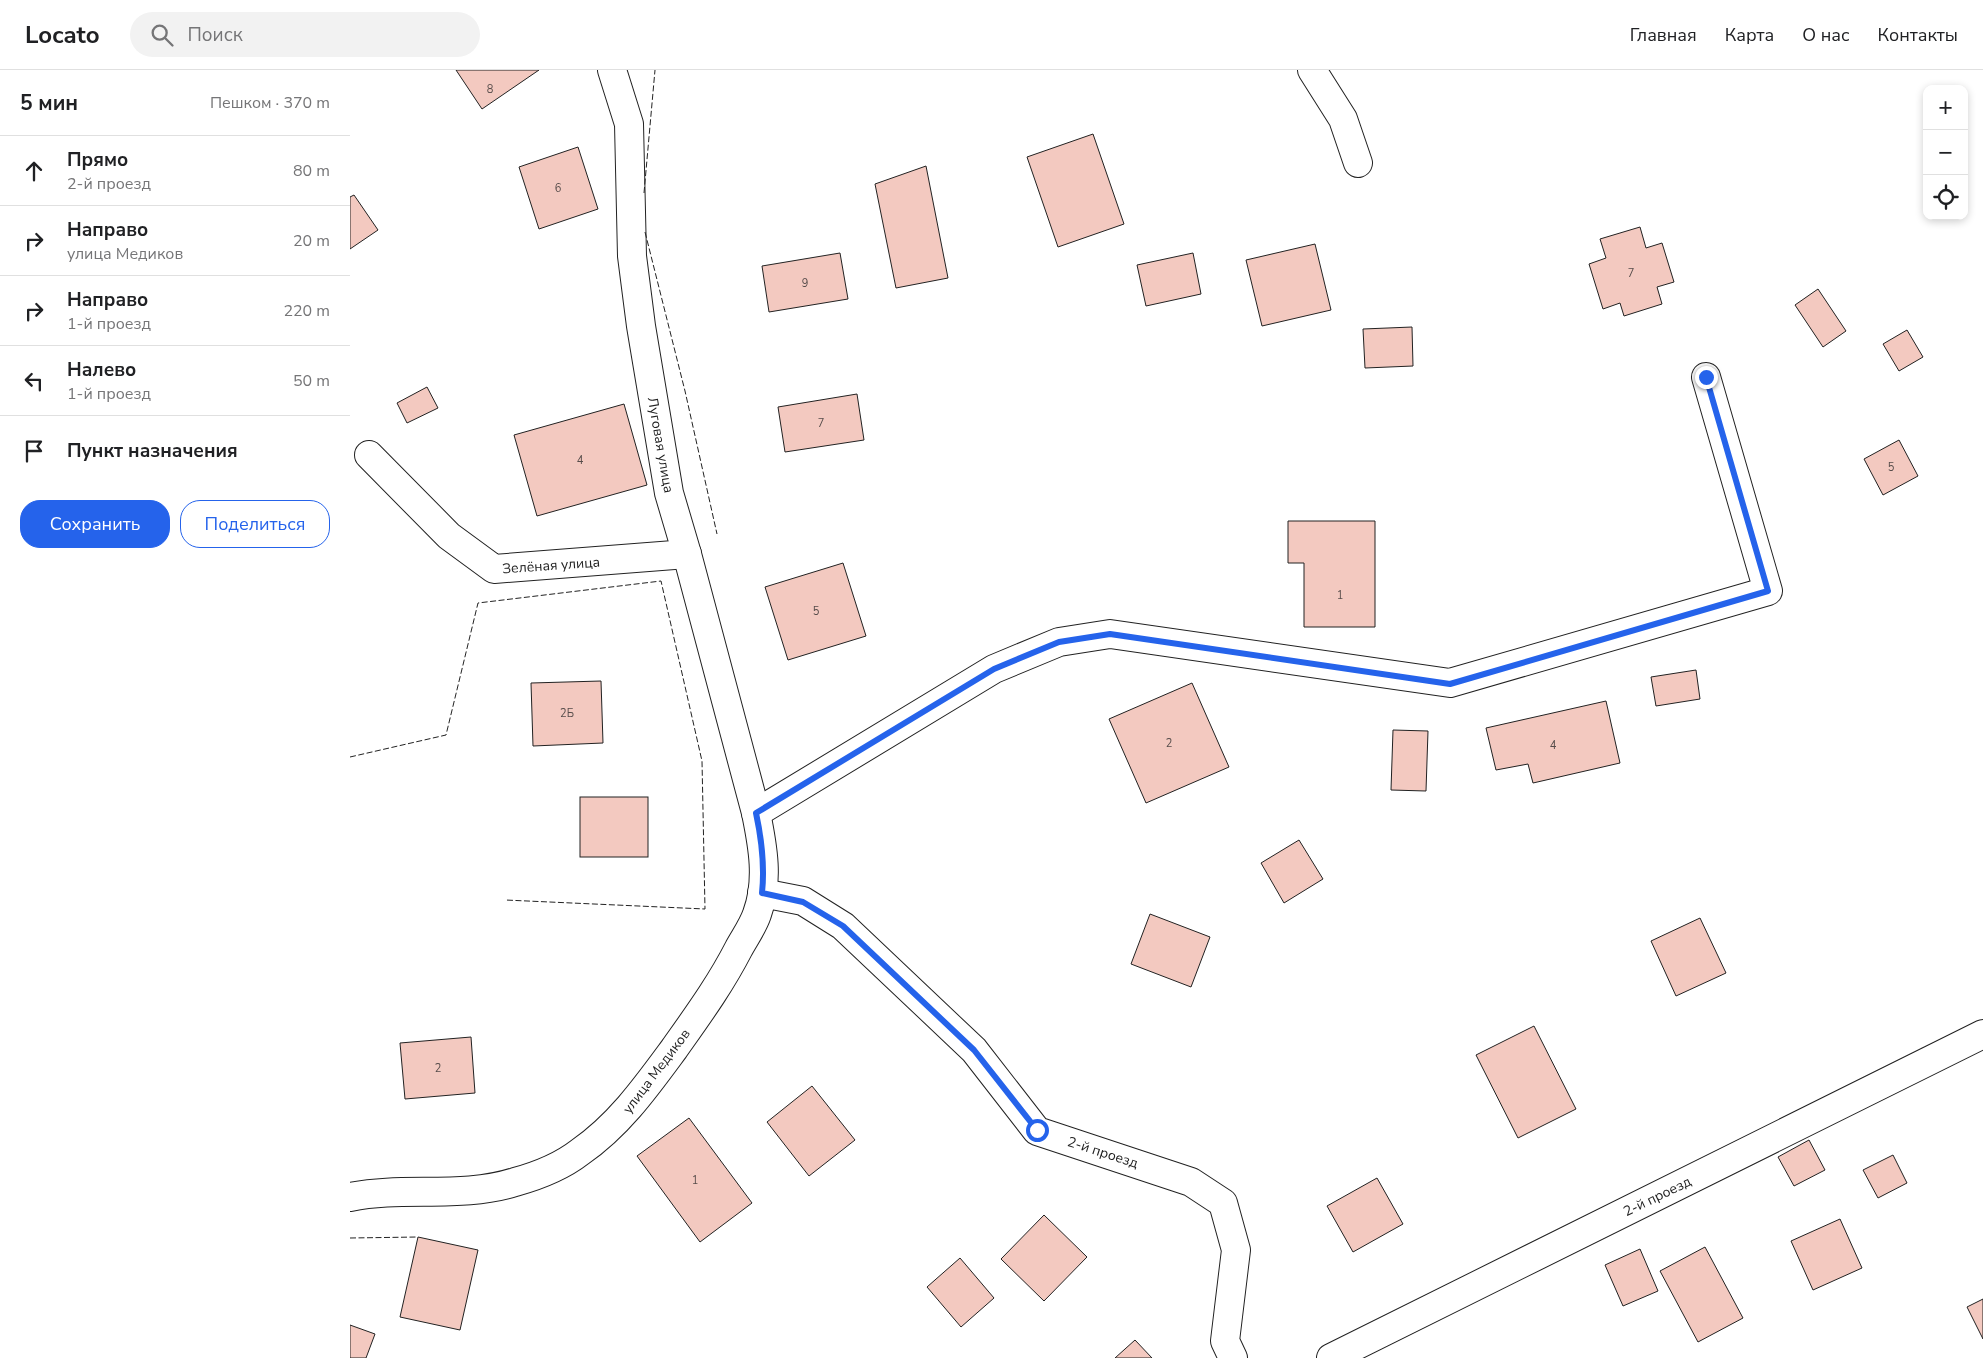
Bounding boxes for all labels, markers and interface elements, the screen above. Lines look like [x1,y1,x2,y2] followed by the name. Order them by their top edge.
[130,12,480,57] search box
[25,19,100,51] text: Locato
[148,21,176,49] icon: search
[188,22,243,48] text: Поиск
[1630,23,1697,47] text: Главная
[1725,23,1774,47] text: Карта
[1802,23,1850,47] text: О нас
[1878,23,1958,47] text: Контакты
[487,82,494,97] house number: 8
[1923,85,1968,220] map controls
[1923,85,1968,130] button: +
[20,89,78,117] text: 5 мин
[210,92,330,114] text: Пешком · 370 m
[1923,130,1968,175] button: −
[67,147,128,173] text: Прямо
[20,157,48,185] icon: ahead
[293,160,330,182] text: 80 m
[67,173,151,195] text: 2-й проезд
[1923,175,1968,220] button: locate
[555,181,562,196] house number: 6
[67,217,148,243] text: Направо
[20,227,48,255] icon: right
[293,230,330,252] text: 20 m
[67,243,183,265] text: улица Медиков
[1628,266,1634,281] house number: 7
[802,276,808,291] house number: 9
[67,287,148,313] text: Направо
[20,297,48,325] icon: right
[283,300,330,322] text: 220 m
[67,313,151,335] text: 1-й проезд
[67,357,136,383] text: Налево
[1695,366,1718,389] route end
[20,367,48,395] icon: left
[293,370,330,392] text: 50 m
[67,383,151,405] text: 1-й проезд
[643,396,678,495] street label: Луговая улица
[818,416,824,431] house number: 7
[20,437,48,465] icon: arrive
[67,438,238,464] text: Пункт назначения
[577,453,584,468] house number: 4
[1888,460,1895,475] house number: 5
[20,500,170,548] button: Сохранить
[180,500,330,548] button: Поделиться
[501,553,601,578] street label: Зелёная улица
[1337,588,1343,603] house number: 1
[813,604,820,619] house number: 5
[560,706,574,721] house number: 2Б
[1166,736,1172,751] house number: 2
[1550,738,1557,753] house number: 4
[618,1025,695,1118] street label: улица Медиков
[435,1061,441,1076] house number: 2
[1026,1119,1049,1142] route start
[1065,1132,1141,1173] street label: 2-й проезд
[1620,1172,1694,1221] street label: 2-й проезд
[692,1173,698,1188] house number: 1

